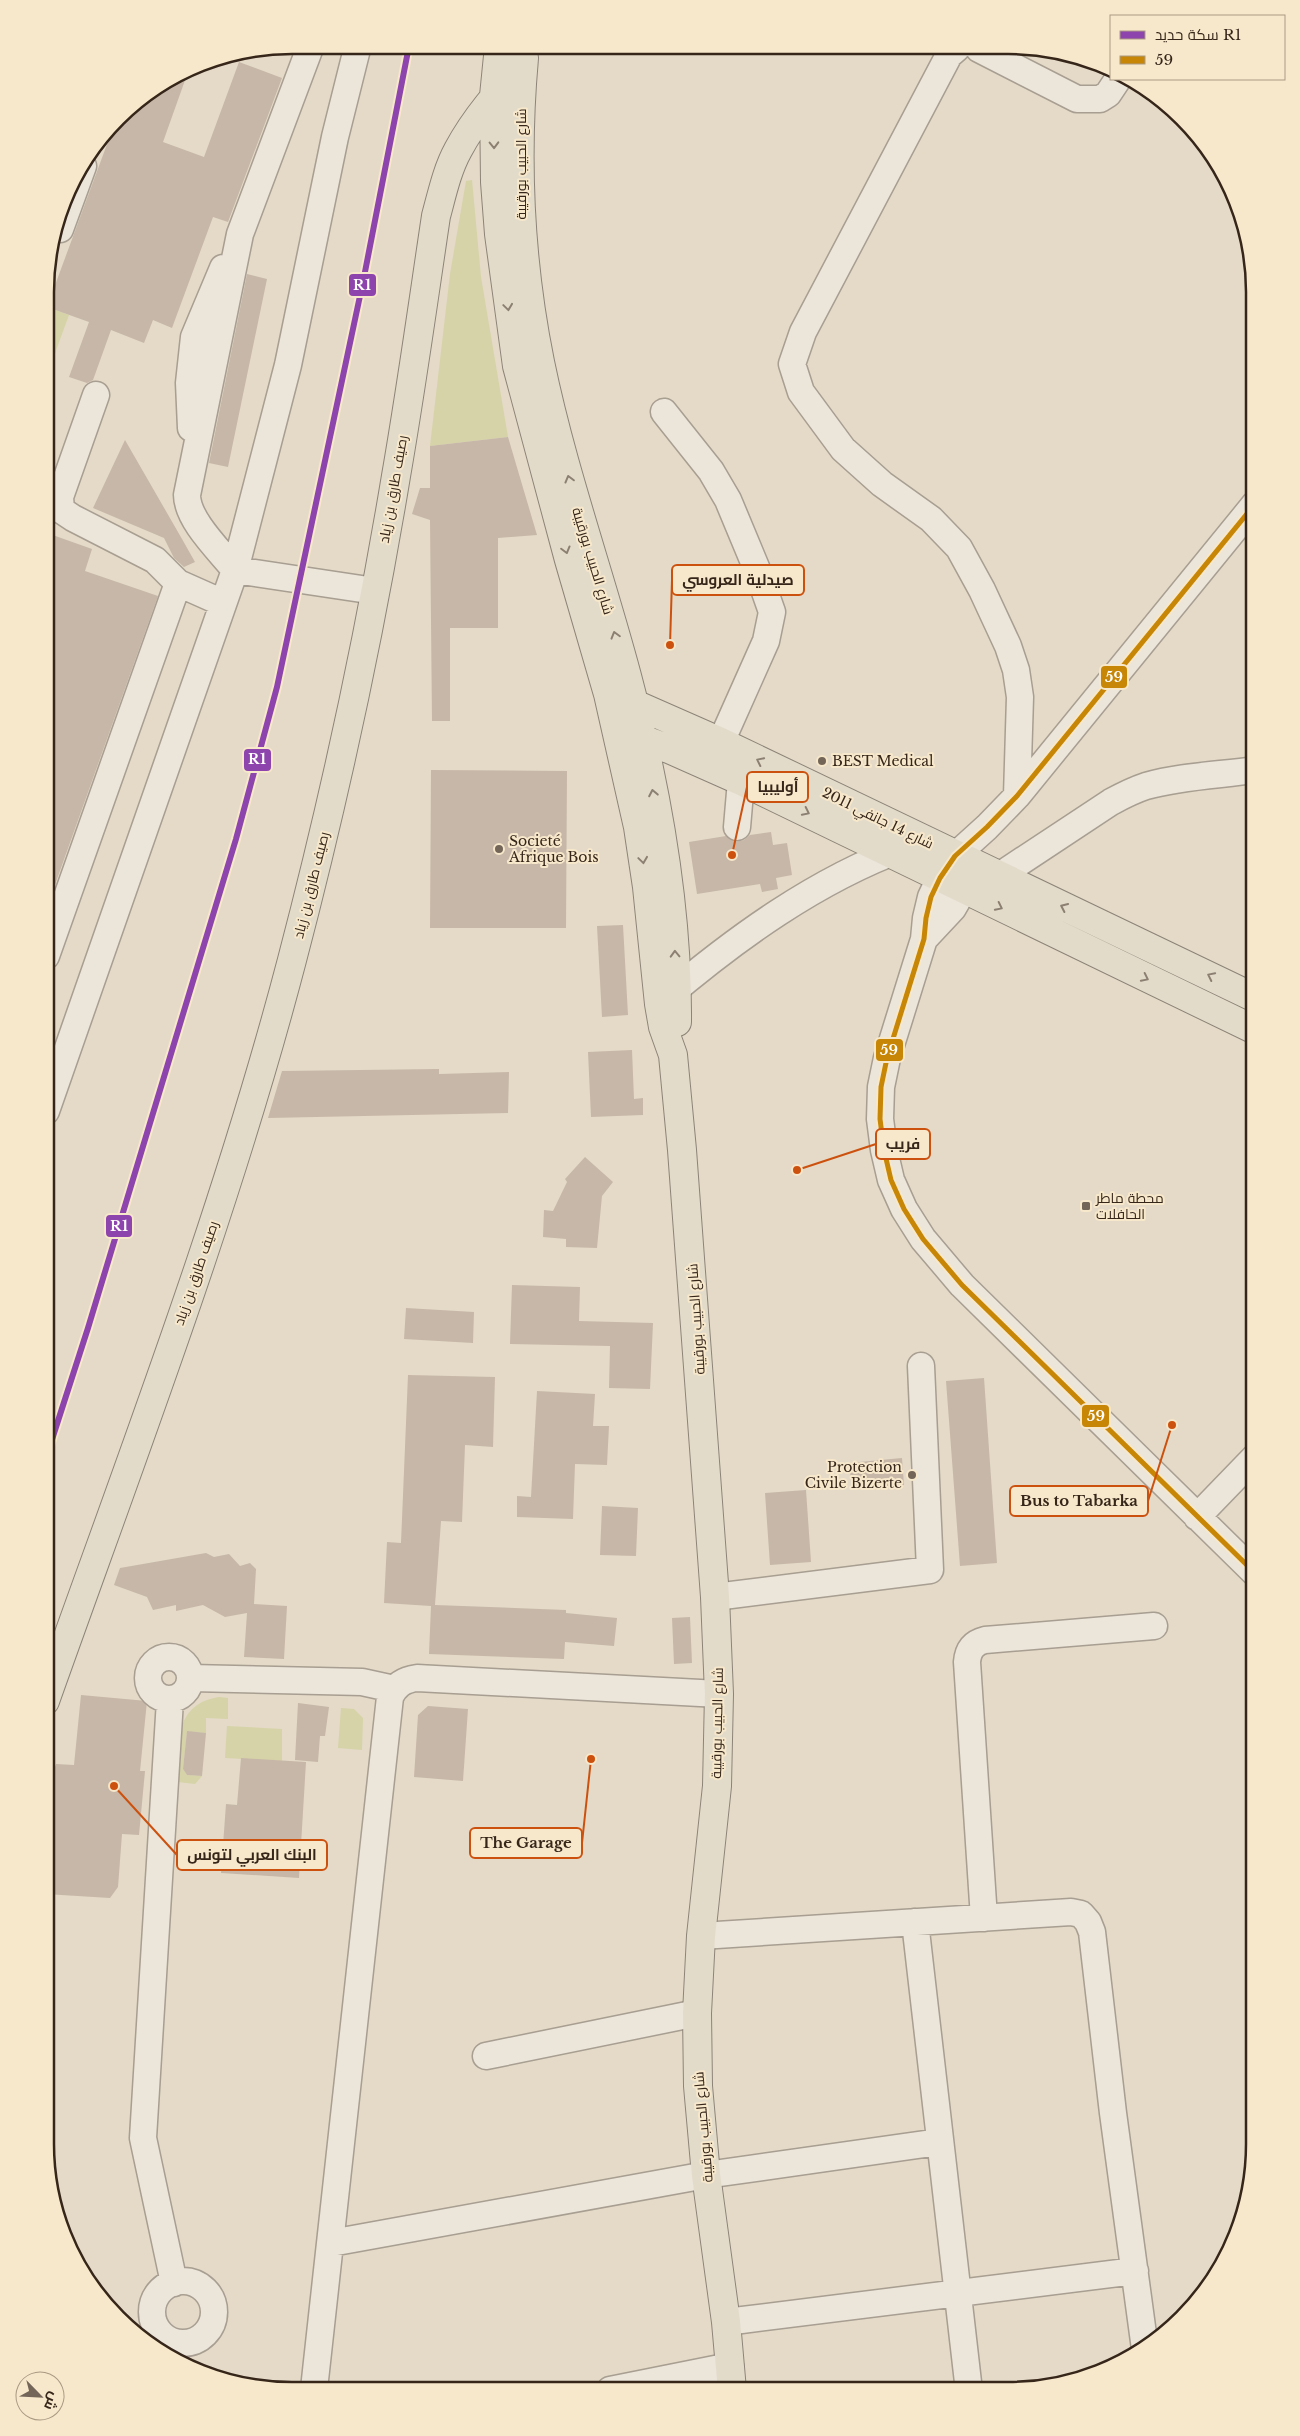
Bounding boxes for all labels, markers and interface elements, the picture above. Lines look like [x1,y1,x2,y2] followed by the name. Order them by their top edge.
[1110,15,1285,80] legend
[1155,25,1241,44] text: سكة حديد R1
[1155,50,1173,69] text: 59
[512,108,530,220] street label: شارع الحبيب بورقيبة
[489,142,499,149] one-way arrow
[348,273,377,297] line badge: R1
[353,276,371,294] text: R1
[503,302,513,311] one-way arrow
[375,434,411,544] street label: رصيف طارق بن زياد
[564,475,575,484] one-way arrow
[568,505,618,617] street label: شارع الحبيب بورقيبة
[560,545,571,554] one-way arrow
[672,565,804,595] callout: صيدلية العروسي
[682,570,794,592] text: صيدلية العروسي
[610,631,620,640] one-way arrow
[1100,665,1128,689] line badge: 59
[1105,668,1123,686] text: 59
[243,748,272,772] line badge: R1
[248,750,266,768] text: R1
[832,752,934,770] place label: BEST Medical
[816,755,828,767] marker: BEST Medical
[756,757,765,767] one-way arrow
[747,772,808,802] callout: أوليبيا
[758,777,799,796] text: أوليبيا
[818,783,937,855] street label: شارع 14 جانفي 2011
[649,788,659,797] one-way arrow
[801,806,810,817] one-way arrow
[289,830,333,940] street label: رصيف طارق بن زياد
[508,832,599,866] place label: Societé Afrique Bois
[493,843,505,855] marker: Societé Afrique Bois
[637,856,648,864] one-way arrow
[994,901,1003,911] one-way arrow
[1060,902,1069,913] one-way arrow
[670,949,681,957] one-way arrow
[1140,972,1149,982] one-way arrow
[1207,972,1216,983] one-way arrow
[875,1038,904,1062] line badge: 59
[880,1041,898,1059] text: 59
[876,1129,930,1159] callout: فريب
[886,1134,920,1153] text: فريب
[1095,1189,1164,1223] place label: محطة ماطر الحافلات
[1080,1200,1092,1212] marker: محطة ماطر الحافلات
[105,1214,133,1238] line badge: R1
[110,1217,128,1235] text: R1
[170,1218,222,1328] street label: رصيف طارق بن زياد
[683,1263,709,1375] street label: شارع الحبيب بورقيبة
[1081,1404,1110,1428] line badge: 59
[1087,1407,1105,1425] text: 59
[805,1458,902,1492] place label: Protection Civile Bizerte
[906,1469,918,1481] marker: Protection Civile Bizerte
[1010,1486,1148,1516] callout: Bus to Tabarka
[1020,1491,1138,1510] text: Bus to Tabarka
[707,1667,727,1779] street label: شارع الحبيب بورقيبة
[470,1828,582,1858] callout: The Garage
[480,1833,572,1852] text: The Garage
[177,1840,327,1870] callout: البنك العربي لتونس
[187,1845,317,1867] text: البنك العربي لتونس
[689,2071,717,2183] street label: شارع الحبيب بورقيبة
[15,2371,65,2421] north arrow
[40,2389,64,2413] text: ش

